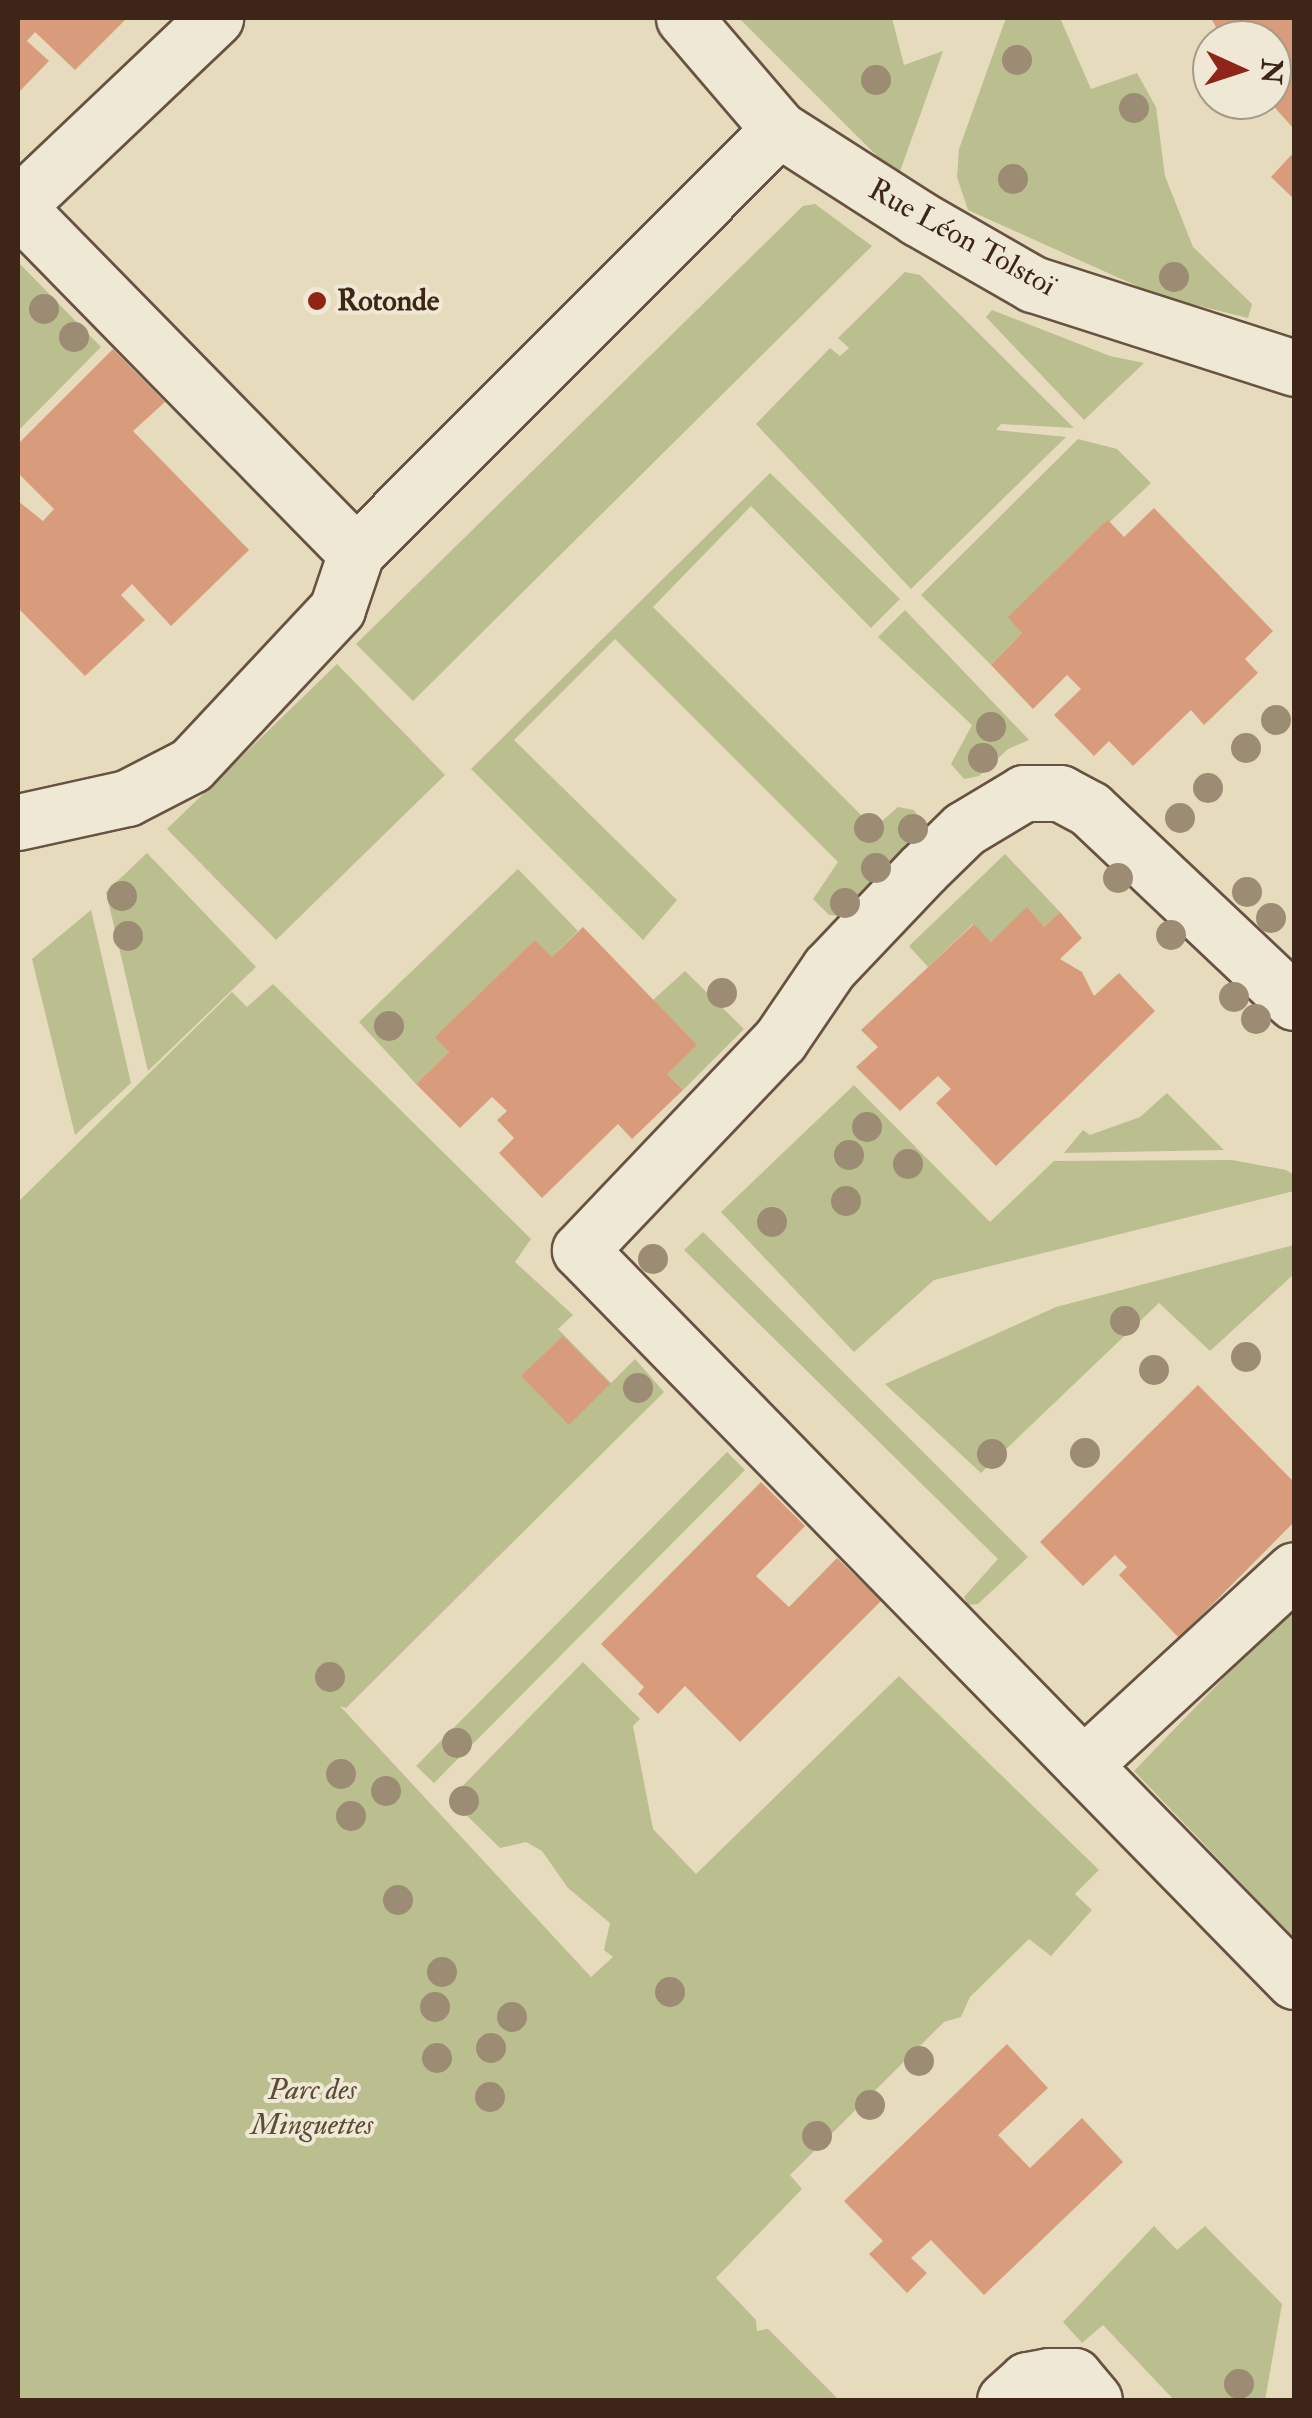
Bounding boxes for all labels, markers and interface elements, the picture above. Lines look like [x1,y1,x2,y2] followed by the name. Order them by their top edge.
[1192,20,1292,120] north arrow
[1252,58,1289,85] text: N
[862,172,1062,304] street label: Rue Léon Tolstoï
[337,283,439,319] place label: Rotonde
[306,290,328,312] marker: Rotonde
[251,2072,373,2142] park label: Parc des Minguettes

